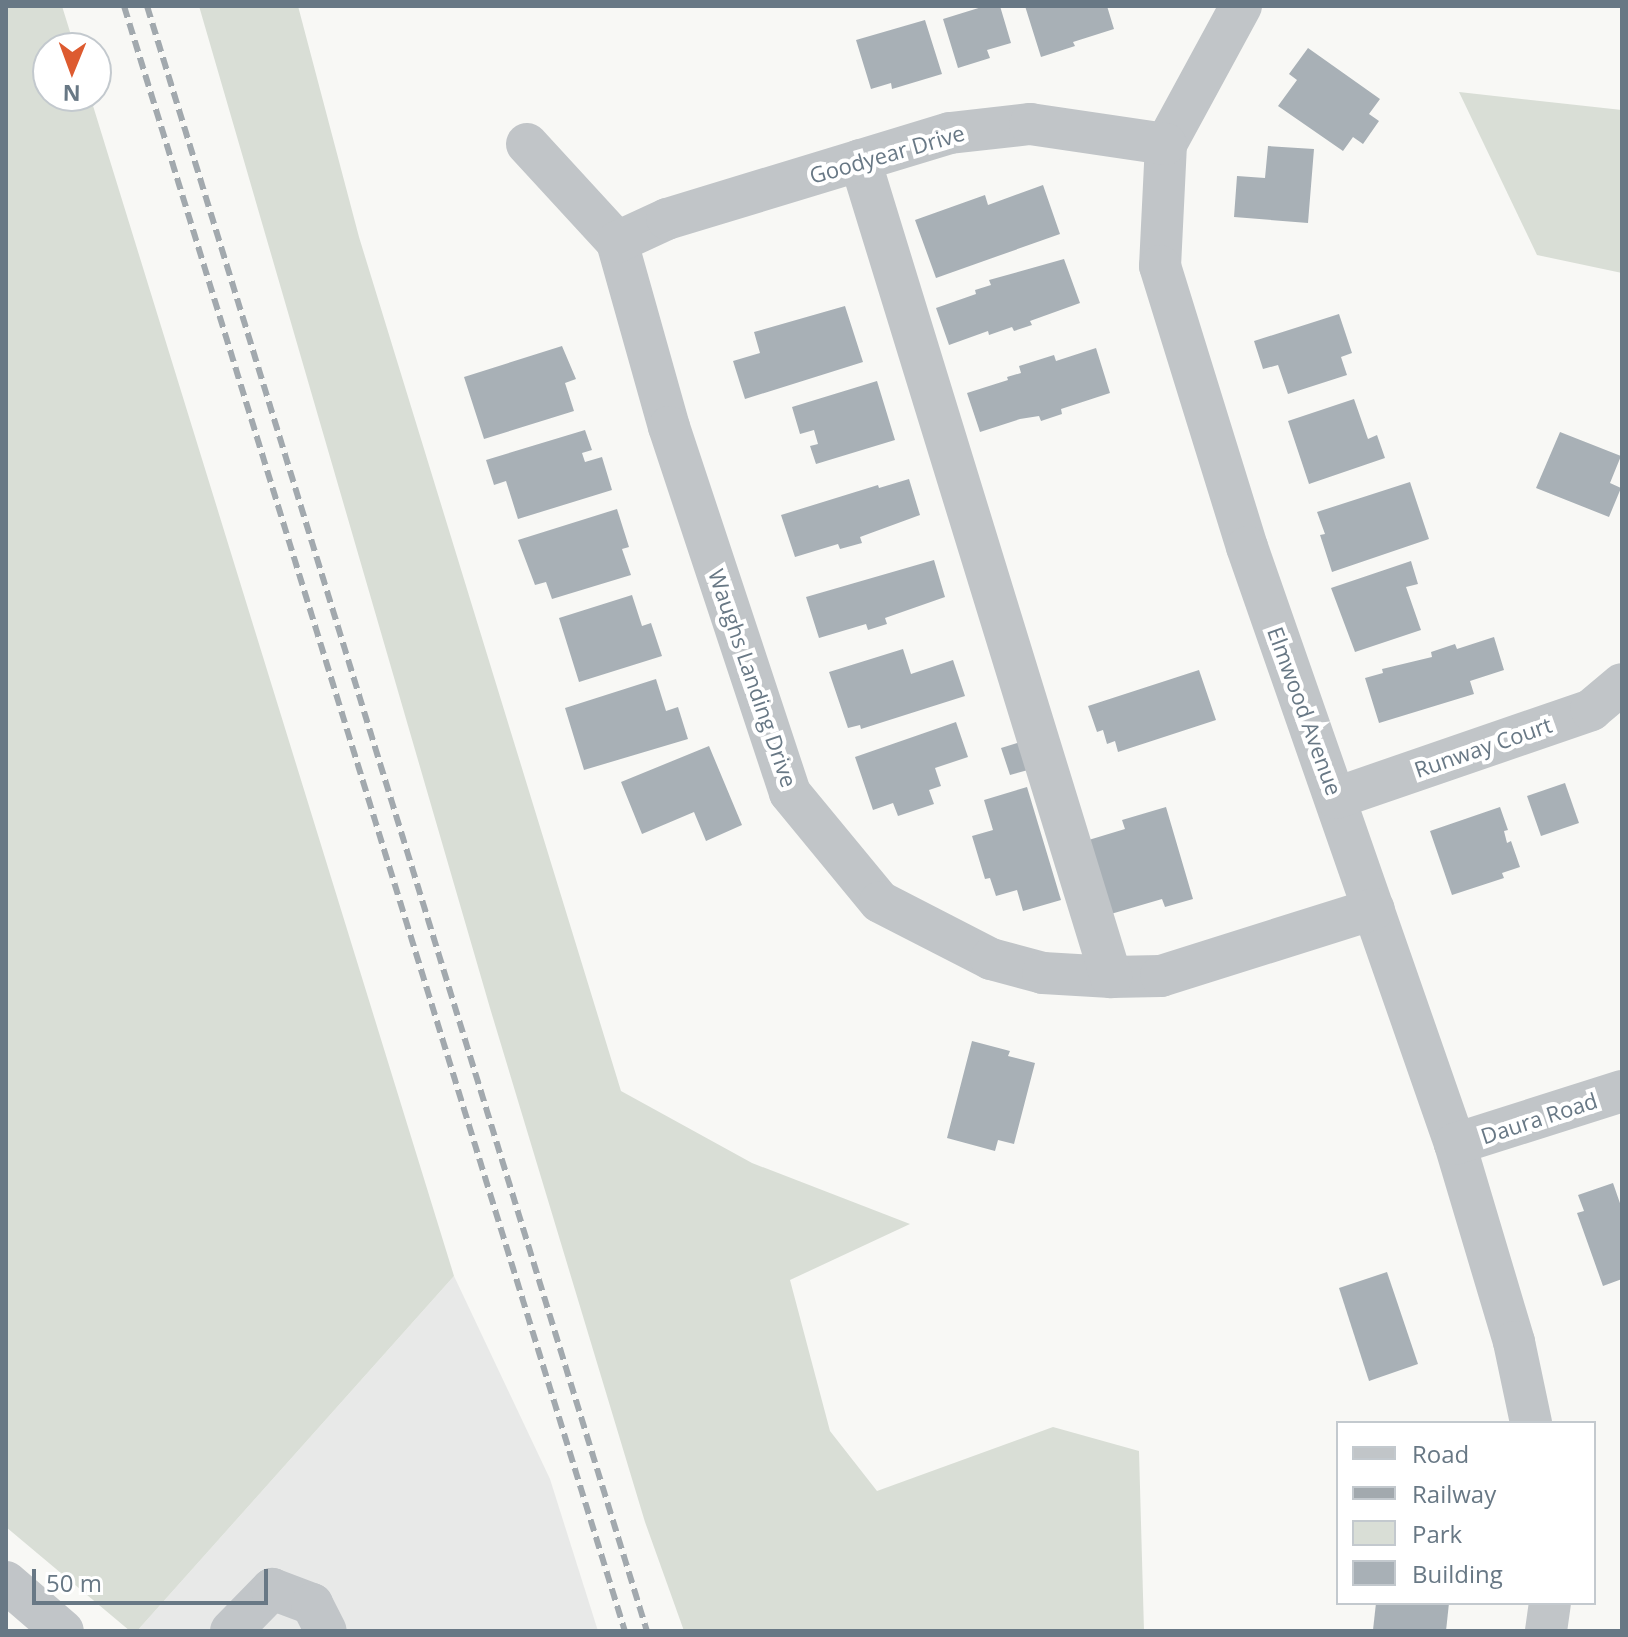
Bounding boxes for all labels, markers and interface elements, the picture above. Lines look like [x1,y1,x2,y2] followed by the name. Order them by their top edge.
[32,32,112,112] north arrow
[62,79,81,109] text: N
[806,119,968,189] street label: Goodyear Drive
[703,565,803,791] street label: Waughs Landing Drive
[1262,623,1348,799] street label: Elmwood Avenue
[1411,711,1555,783] street label: Runway Court
[1477,1087,1601,1149] street label: Daura Road
[1336,1421,1596,1605] legend
[1412,1437,1469,1470] text: Road
[1412,1477,1496,1510] text: Railway
[1412,1517,1462,1550] text: Park
[36,1553,272,1603] scale bar
[1412,1557,1503,1590] text: Building
[46,1566,102,1599] text: 50 m

